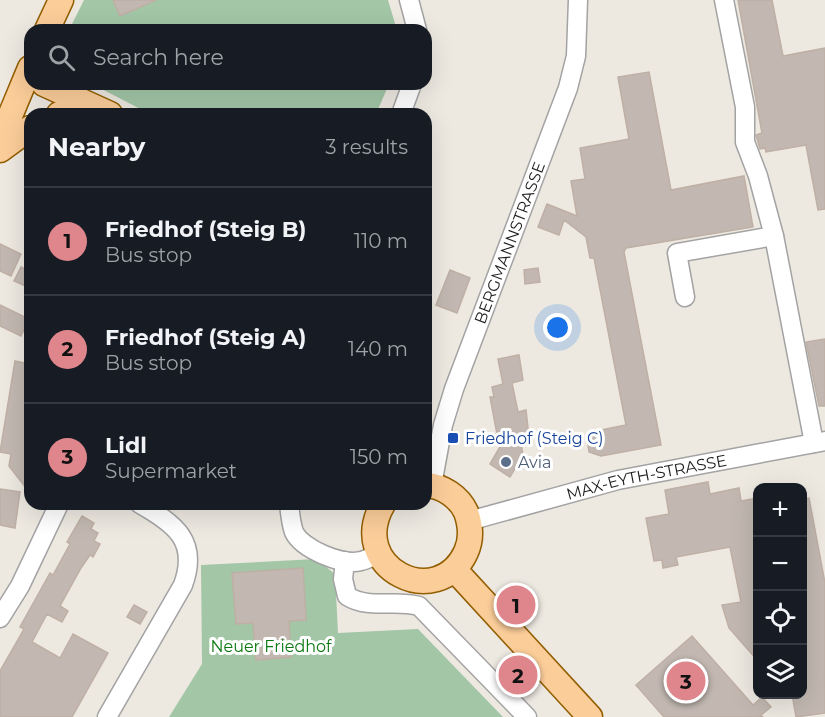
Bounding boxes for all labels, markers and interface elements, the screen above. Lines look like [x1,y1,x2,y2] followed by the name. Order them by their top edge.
[24,24,432,90] search box
[45,41,78,74] icon: search
[93,44,224,71] text: Search here
[48,131,145,163] text: Nearby
[325,135,408,159] text: 3 results
[471,159,549,327] street label: BERGMANNSTRASSE
[105,216,306,243] text: Friedhof (Steig B)
[64,229,71,253] text: 1
[354,229,408,253] text: 110 m
[105,243,192,267] text: Bus stop
[543,313,572,342] your location
[105,324,306,351] text: Friedhof (Steig A)
[62,337,73,361] text: 2
[348,337,408,361] text: 140 m
[105,351,192,375] text: Bus stop
[465,429,604,448] place label: Friedhof (Steig C)
[446,431,460,445] marker: Friedhof (Steig C)
[105,432,147,459] text: Lidl
[62,445,73,469] text: 3
[350,445,408,469] text: 150 m
[564,451,728,504] street label: MAX-EYTH-STRASSE
[518,453,551,472] place label: Avia
[499,455,513,469] marker: Avia
[105,459,237,483] text: Supermarket
[753,483,807,699] map controls
[753,483,807,537] button: +
[753,537,807,591] button: −
[496,582,536,628] pin: 1
[753,591,807,645] button: locate
[210,637,332,656] park label: Neuer Friedhof
[753,645,807,699] button: layers
[498,652,538,698] pin: 2
[666,658,706,704] pin: 3

